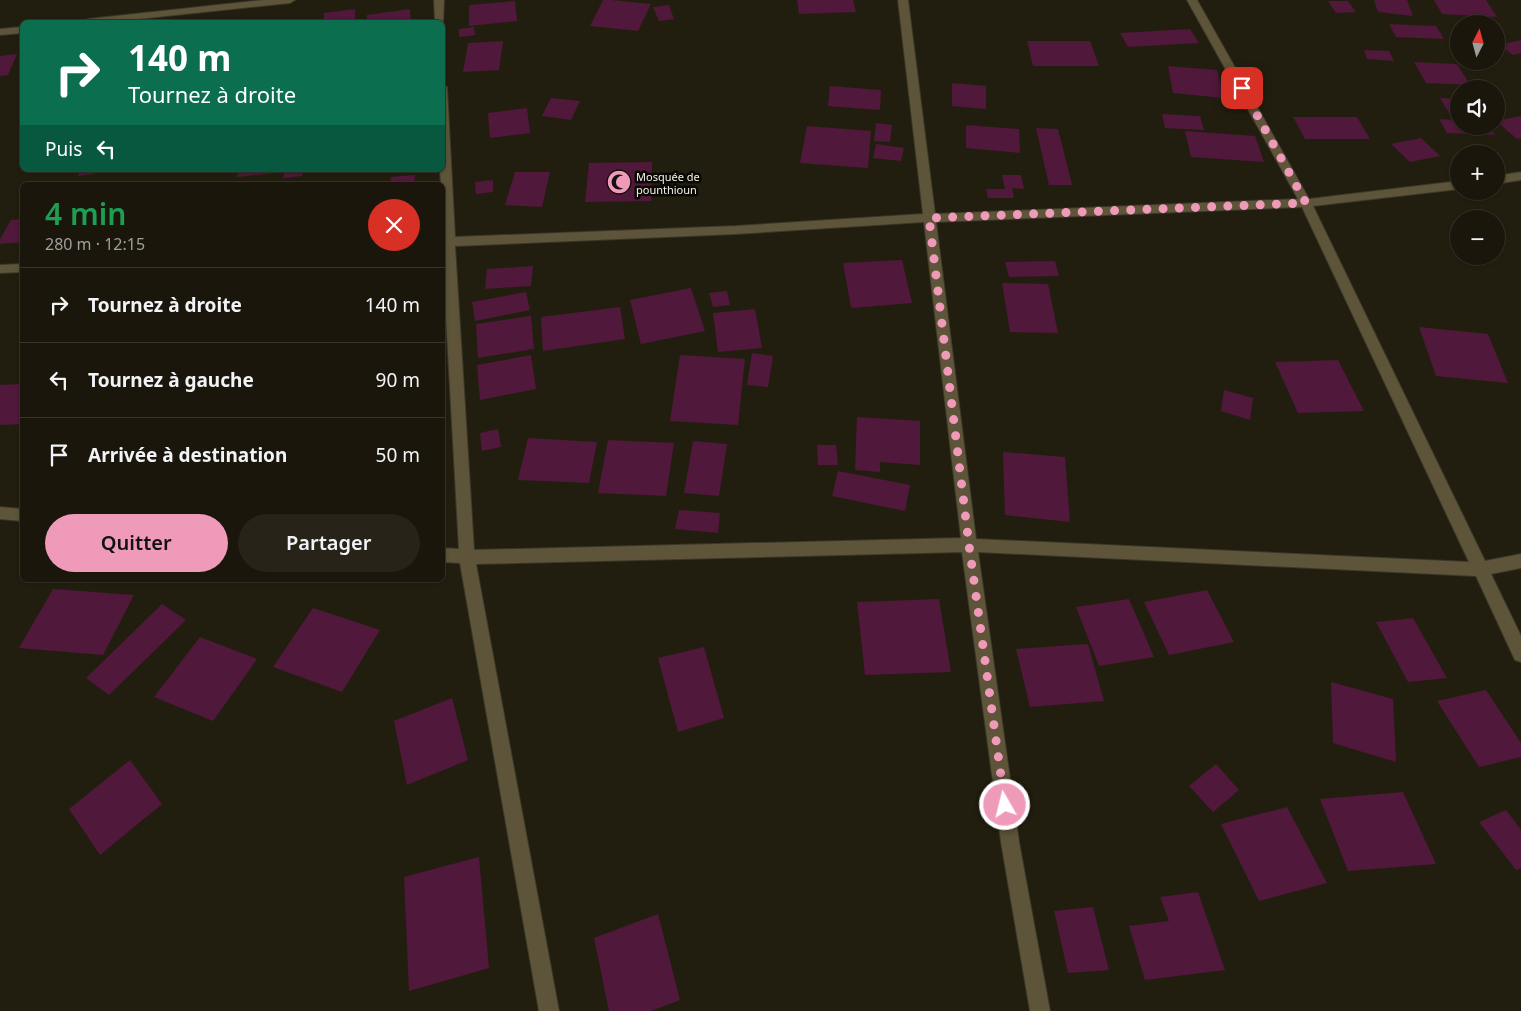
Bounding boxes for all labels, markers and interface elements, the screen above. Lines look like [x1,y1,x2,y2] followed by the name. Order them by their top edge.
[1450,15,1505,70] north arrow
[1450,15,1505,265] map controls
[128,34,231,81] text: 140 m
[45,40,110,105] icon: right
[1221,67,1263,109] pin
[1228,74,1256,102] icon: arrive
[128,79,296,109] text: Tournez à droite
[1450,80,1505,135] button: sound
[92,135,120,163] icon: left
[45,136,82,162] text: Puis
[1450,145,1505,200] button: +
[606,169,632,195] mosque icon: Mosquée de pounthioun
[636,169,700,197] place label: Mosquée de pounthioun
[45,193,126,234] text: 4 min
[368,199,420,251] button: close
[1450,210,1505,265] button: −
[45,233,145,255] text: 280 m · 12:15
[45,291,73,319] icon: right
[88,292,242,318] text: Tournez à droite
[365,292,420,318] text: 140 m
[45,366,73,394] icon: left
[88,367,254,393] text: Tournez à gauche
[376,367,420,393] text: 90 m
[45,441,73,469] icon: arrive
[88,442,287,468] text: Arrivée à destination
[376,442,420,468] text: 50 m
[45,514,228,572] button: Quitter
[238,514,420,572] button: Partager
[978,778,1030,830] position arrow

